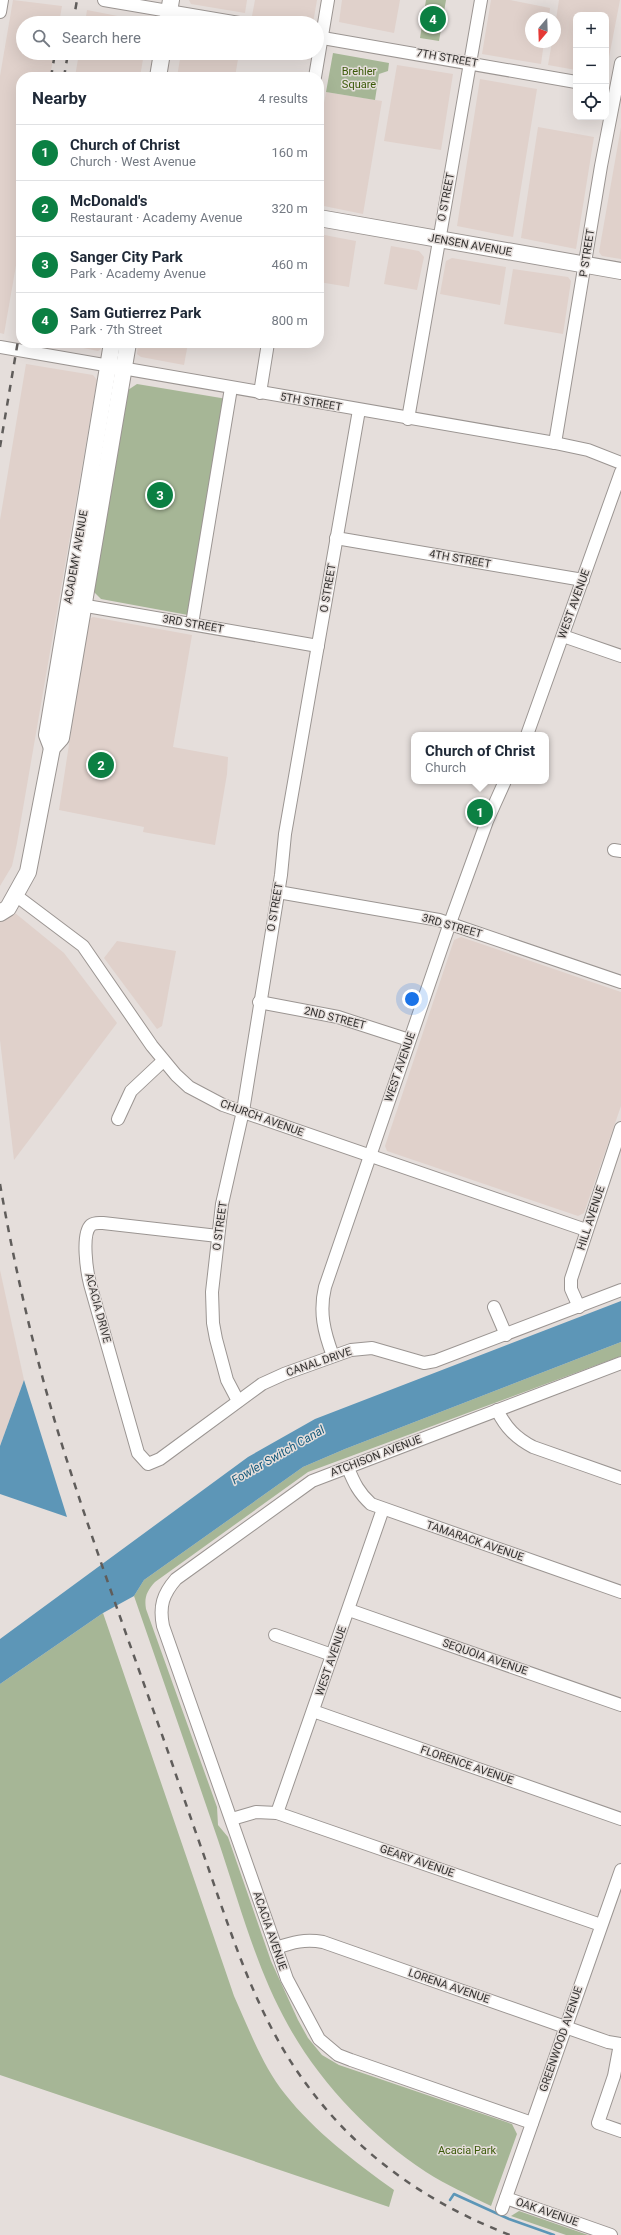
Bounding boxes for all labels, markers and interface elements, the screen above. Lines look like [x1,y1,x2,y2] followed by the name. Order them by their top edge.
[420,4,446,34] pin: 4
[525,12,561,48] north arrow
[573,12,609,120] map controls
[573,12,609,48] button: +
[16,16,324,60] search box
[30,27,52,49] icon: search
[62,29,141,47] text: Search here
[415,46,479,70] street label: 7TH STREET
[573,48,609,84] button: −
[342,65,377,91] park label: Brehler Square
[573,84,609,120] button: locate
[32,88,87,108] text: Nearby
[258,91,308,106] text: 4 results
[70,136,180,154] text: Church of Christ
[41,145,49,160] text: 1
[271,145,308,160] text: 160 m
[70,154,196,169] text: Church · West Avenue
[435,171,457,222] street label: O STREET
[70,192,148,210] text: McDonald's
[41,201,49,216] text: 2
[271,201,308,216] text: 320 m
[70,210,242,225] text: Restaurant · Academy Avenue
[577,227,597,278] street label: P STREET
[427,231,513,259] street label: JENSEN AVENUE
[70,248,183,266] text: Sanger City Park
[41,257,49,272] text: 3
[271,257,308,272] text: 460 m
[70,266,206,281] text: Park · Academy Avenue
[70,304,201,322] text: Sam Gutierrez Park
[41,313,49,328] text: 4
[271,313,308,328] text: 800 m
[70,322,162,337] text: Park · 7th Street
[279,390,343,414] street label: 5TH STREET
[147,480,173,510] pin: 3
[61,509,91,605] street label: ACADEMY AVENUE
[428,547,492,571] street label: 4TH STREET
[317,562,339,613] street label: O STREET
[555,568,593,640] street label: WEST AVENUE
[161,612,225,636] street label: 3RD STREET
[411,732,549,784] popup
[425,742,535,760] text: Church of Christ
[88,750,114,780] pin: 2
[425,760,466,775] text: Church
[467,797,493,827] pin: 1
[264,881,286,932] street label: O STREET
[420,911,484,941] street label: 3RD STREET
[402,989,422,1009] your location
[303,1004,368,1032] street label: 2ND STREET
[382,1030,418,1104] street label: WEST AVENUE
[218,1097,306,1139] street label: CHURCH AVENUE
[575,1184,607,1252] street label: HILL AVENUE
[210,1200,230,1251] street label: O STREET
[82,1272,114,1344] street label: ACACIA DRIVE
[285,1345,353,1379] street label: CANAL DRIVE
[229,1423,327,1487] water label: Fowler Switch Canal
[329,1433,423,1479] street label: ATCHISON AVENUE
[425,1518,525,1564] street label: TAMARACK AVENUE
[313,1624,349,1698] street label: WEST AVENUE
[441,1636,529,1678] street label: SEQUOIA AVENUE
[419,1743,515,1787] street label: FLORENCE AVENUE
[378,1842,456,1880] street label: GEARY AVENUE
[250,1890,290,1972] street label: ACACIA AVENUE
[407,1966,491,2006] street label: LORENA AVENUE
[537,1985,585,2093] street label: GREENWOOD AVENUE
[438,2144,497,2157] park label: Acacia Park
[514,2195,580,2229] street label: OAK AVENUE

